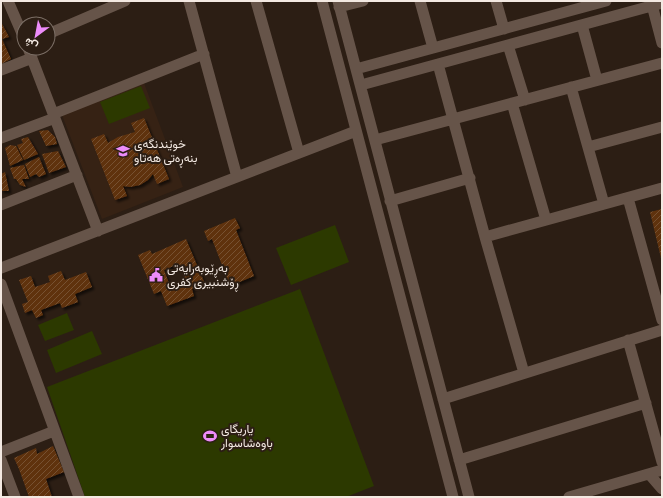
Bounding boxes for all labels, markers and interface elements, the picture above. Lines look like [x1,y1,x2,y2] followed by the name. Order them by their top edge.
[16,16,56,56] north arrow
[21,34,41,54] text: ش
[134,136,197,168] place label: خوێندنگەی بنەڕەتی هەتاو
[115,143,131,159] school or university icon: خوێندنگەی بنەڕەتی هەتاو
[167,260,239,292] place label: بەڕێوبەرایەتی ڕۆشنبیری کفری
[148,267,164,283] public building icon: بەڕێوبەرایەتی ڕۆشنبیری کفری
[220,421,273,452] place label: یاریگای باوەشاسوار
[202,428,218,444] sports icon: یاریگای باوەشاسوار

